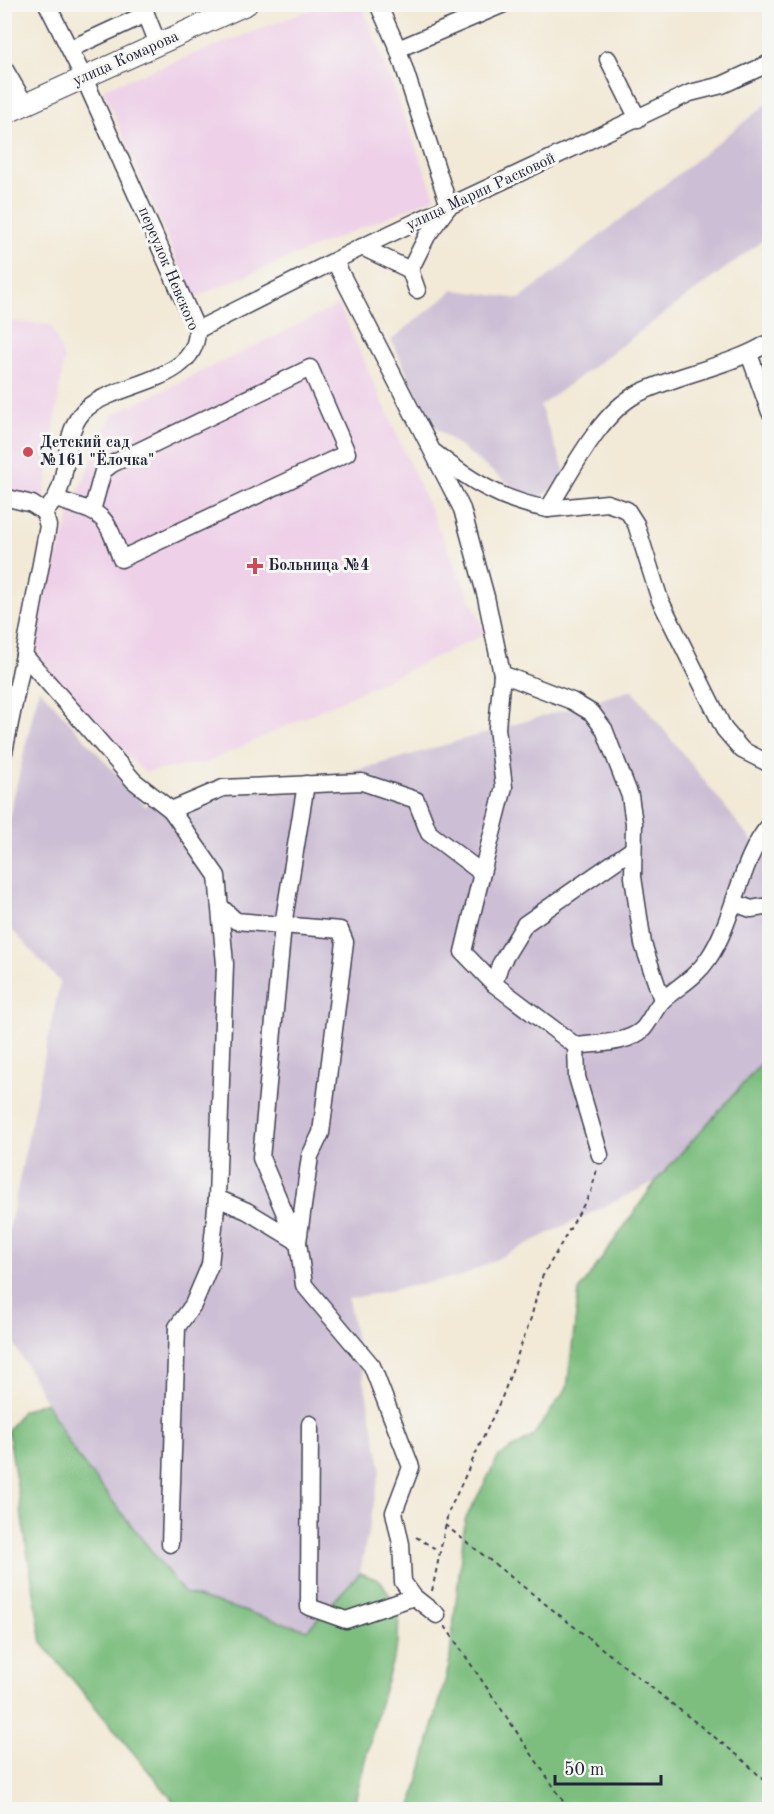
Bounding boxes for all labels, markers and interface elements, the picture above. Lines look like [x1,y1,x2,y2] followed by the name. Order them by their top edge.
[71,28,181,89] street label: улица Комарова
[404,150,558,234] street label: улица Марии Расковой
[135,205,201,333] street label: переулок Невского
[40,435,154,469] place label: Детский сад №161 "Ёлочка"
[21,445,35,459] marker: Детский сад №161 "Ёлочка"
[246,557,264,575] marker: Больница №4
[268,558,370,574] place label: Больница №4
[555,1748,662,1786] scale bar
[564,1761,604,1779] text: 50 m

